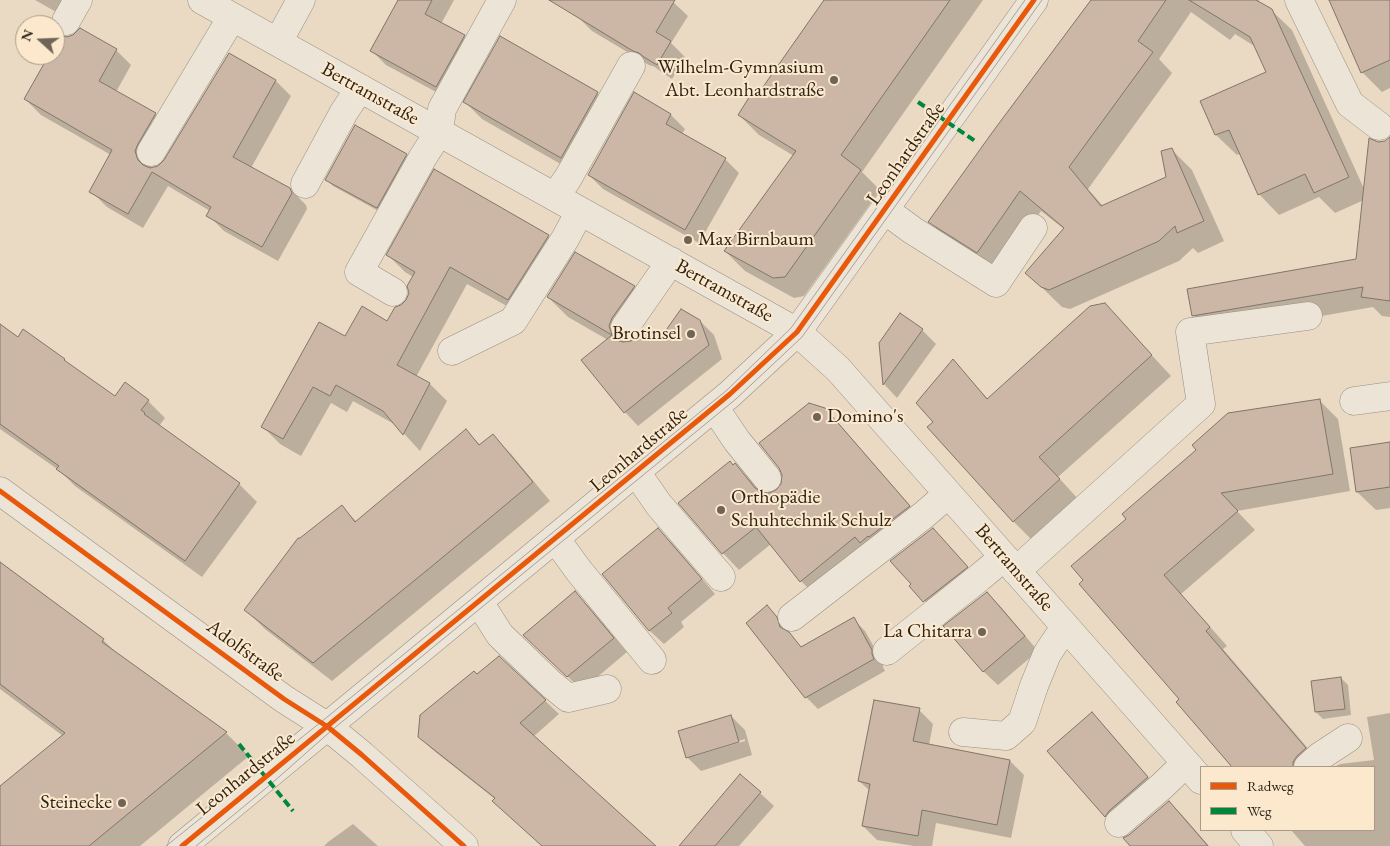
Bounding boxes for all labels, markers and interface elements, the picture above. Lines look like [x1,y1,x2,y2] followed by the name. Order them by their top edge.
[15,15,65,65] north arrow
[16,27,37,44] text: N
[658,56,824,103] place label: Wilhelm-Gymnasium Abt. Leonhardstraße
[317,57,423,131] street label: Bertramstraße
[828,74,840,86] marker: Wilhelm-Gymnasium Abt. Leonhardstraße
[862,98,950,210] street label: Leonhardstraße
[698,228,814,252] place label: Max Birnbaum
[682,234,694,246] marker: Max Birnbaum
[671,254,777,328] street label: Bertramstraße
[612,322,681,346] place label: Brotinsel
[685,328,697,340] marker: Brotinsel
[585,402,693,498] street label: Leonhardstraße
[827,405,903,429] place label: Domino's
[811,411,823,423] marker: Domino's
[731,486,891,533] place label: Orthopädie Schuhtechnik Schulz
[715,504,727,516] marker: Orthopädie Schuhtechnik Schulz
[970,519,1058,617] street label: Bertramstraße
[202,615,288,687] street label: Adolfstraße
[883,620,972,644] place label: La Chitarra
[976,626,988,638] marker: La Chitarra
[192,727,300,821] street label: Leonhardstraße
[1200,766,1375,831] legend
[1247,776,1294,795] text: Radweg
[40,791,112,815] place label: Steinecke
[116,797,128,809] marker: Steinecke
[1247,801,1272,820] text: Weg

